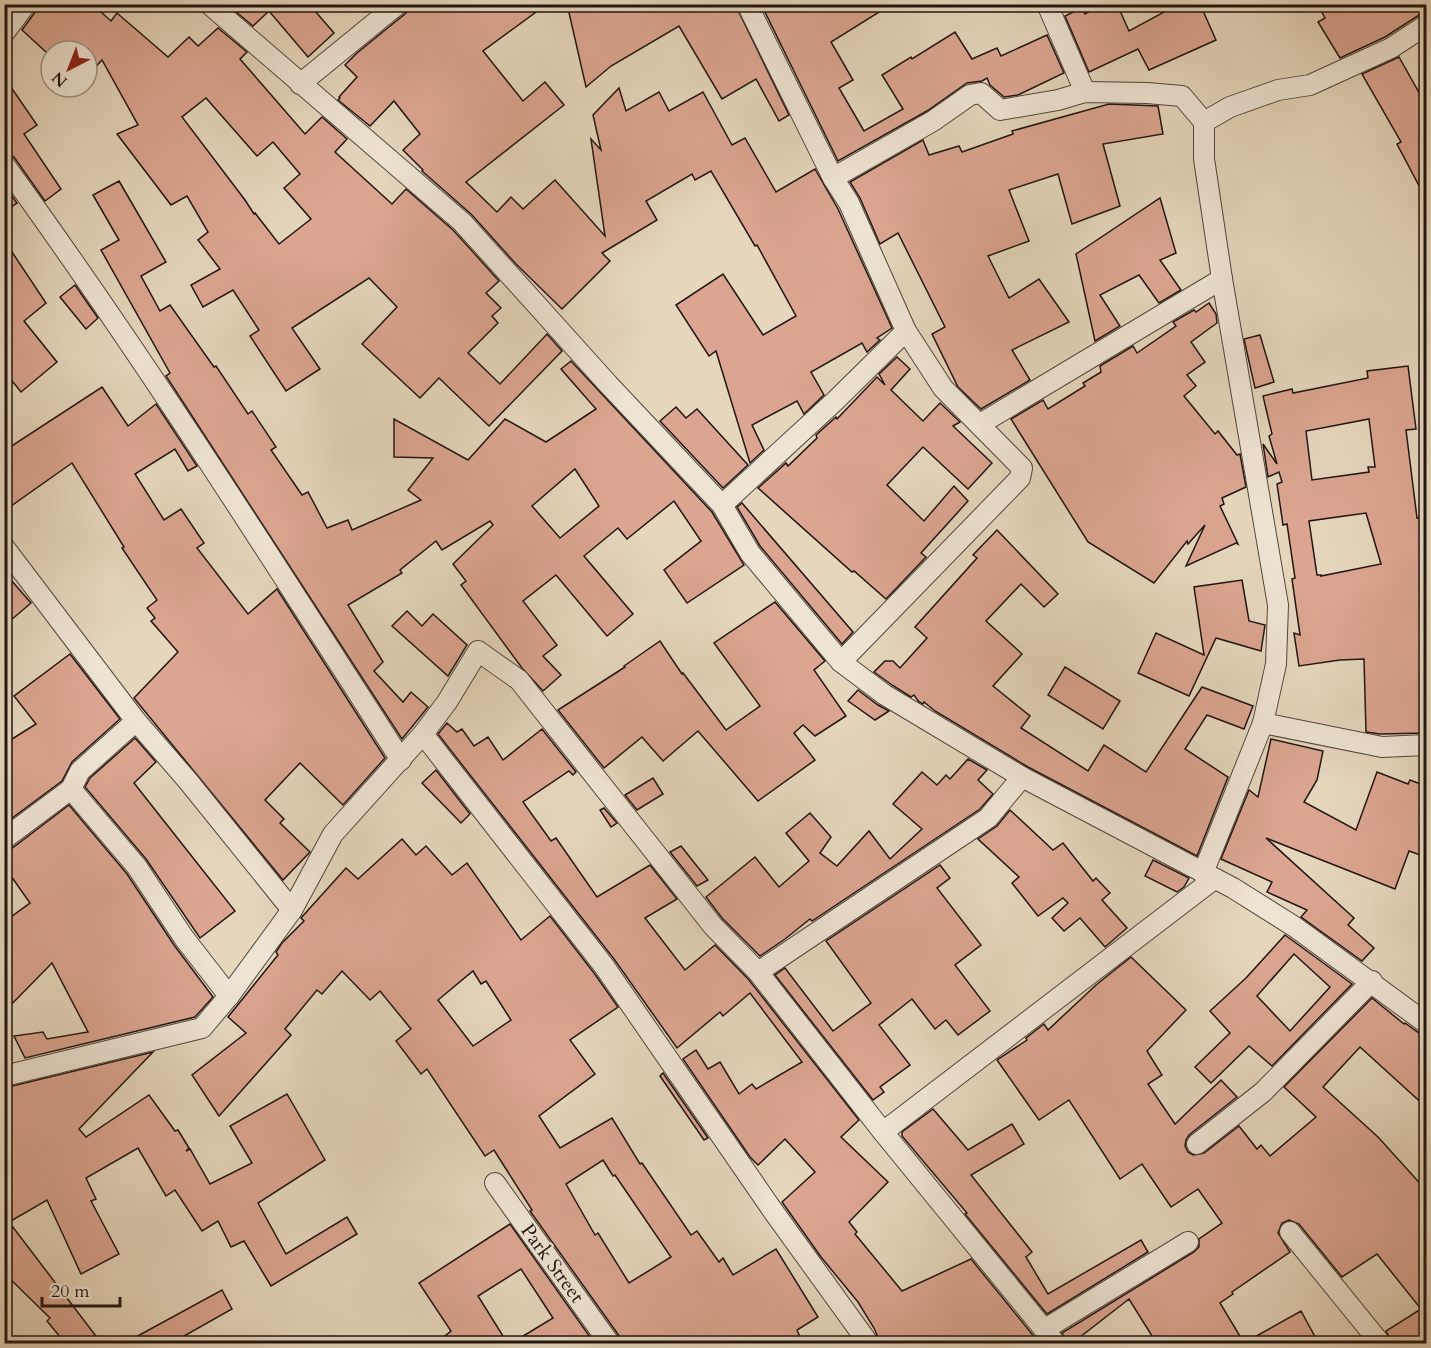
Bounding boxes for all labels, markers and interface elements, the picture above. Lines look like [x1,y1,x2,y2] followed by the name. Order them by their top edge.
[39,39,99,99] north arrow
[47,67,72,92] text: N
[515,1218,591,1309] street label: Park Street
[42,1270,120,1308] scale bar
[51,1279,90,1304] text: 20 m

